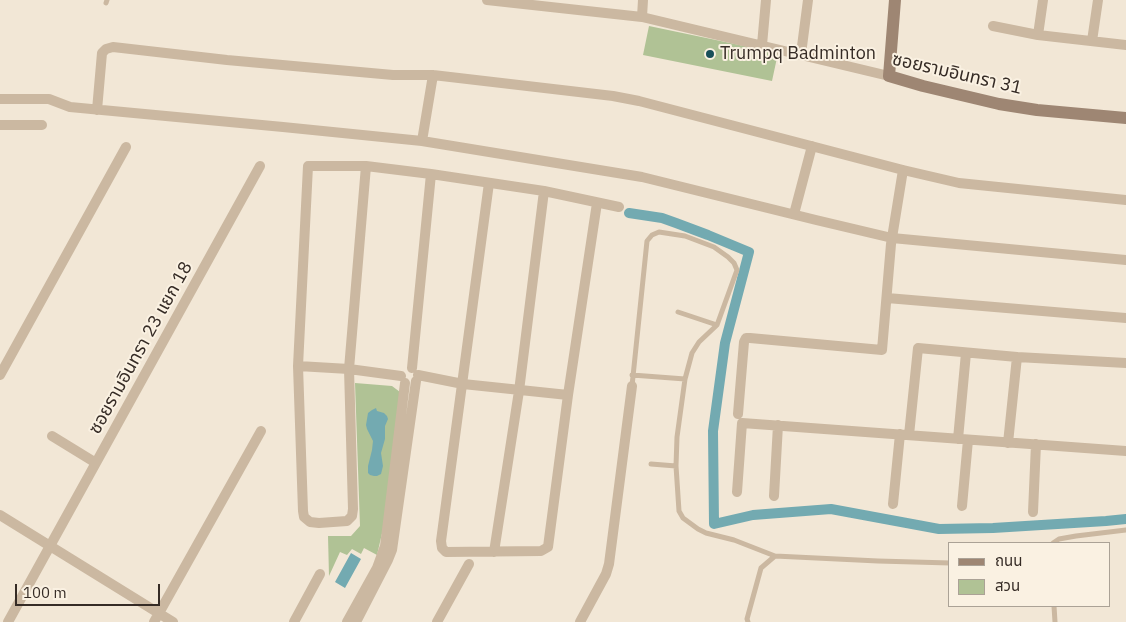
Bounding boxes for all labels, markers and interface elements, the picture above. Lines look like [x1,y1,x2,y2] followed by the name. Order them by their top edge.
[720,43,876,65] place label: Trumpq Badminton
[704,48,716,60] marker: Trumpq Badminton
[890,49,1024,99] street label: ซอยรามอินทรา 31
[85,258,197,438] street label: ซอยรามอินทรา 23 แยก 18
[948,542,1111,607] legend
[995,551,1022,570] text: ถนน
[18,574,162,606] scale bar
[995,576,1020,595] text: สวน
[23,583,67,602] text: 100 m

